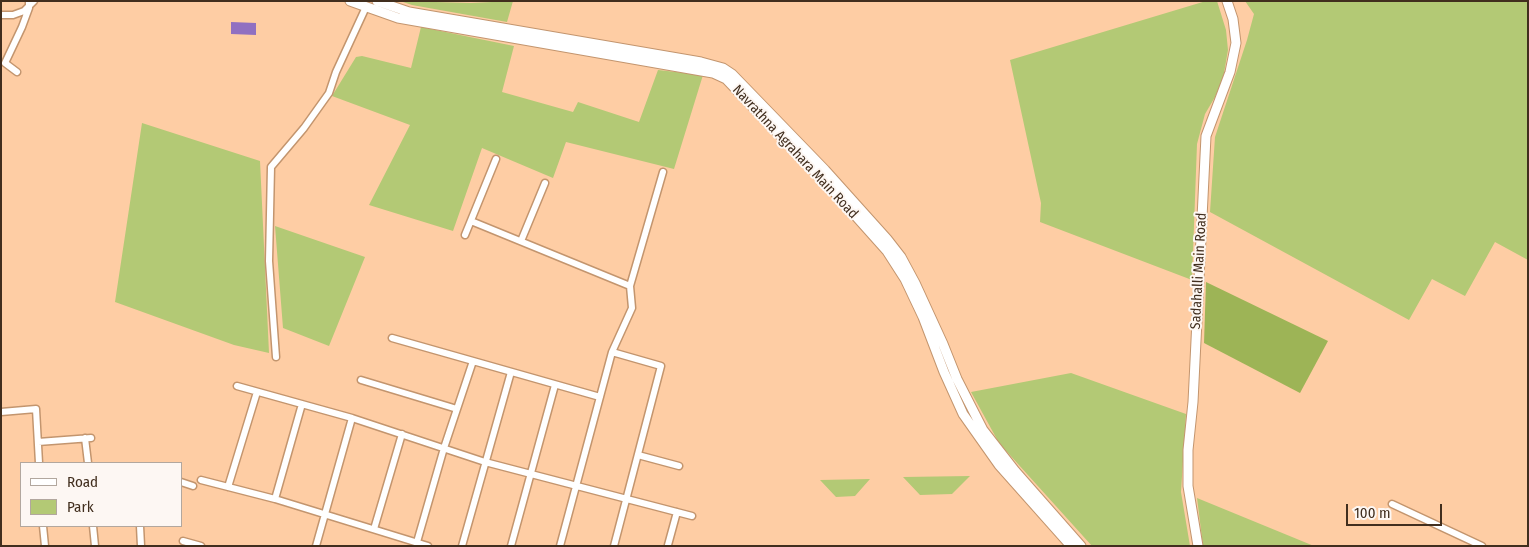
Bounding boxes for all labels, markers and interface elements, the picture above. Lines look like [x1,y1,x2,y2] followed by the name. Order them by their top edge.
[729,82,861,222] street label: Navrathna Agrahara Main Road
[1188,212,1210,330] street label: Sadahalli Main Road
[20,462,182,527] legend
[67,473,98,491] text: Road
[1349,494,1445,526] scale bar
[67,498,94,516] text: Park
[1354,504,1391,522] text: 100 m

